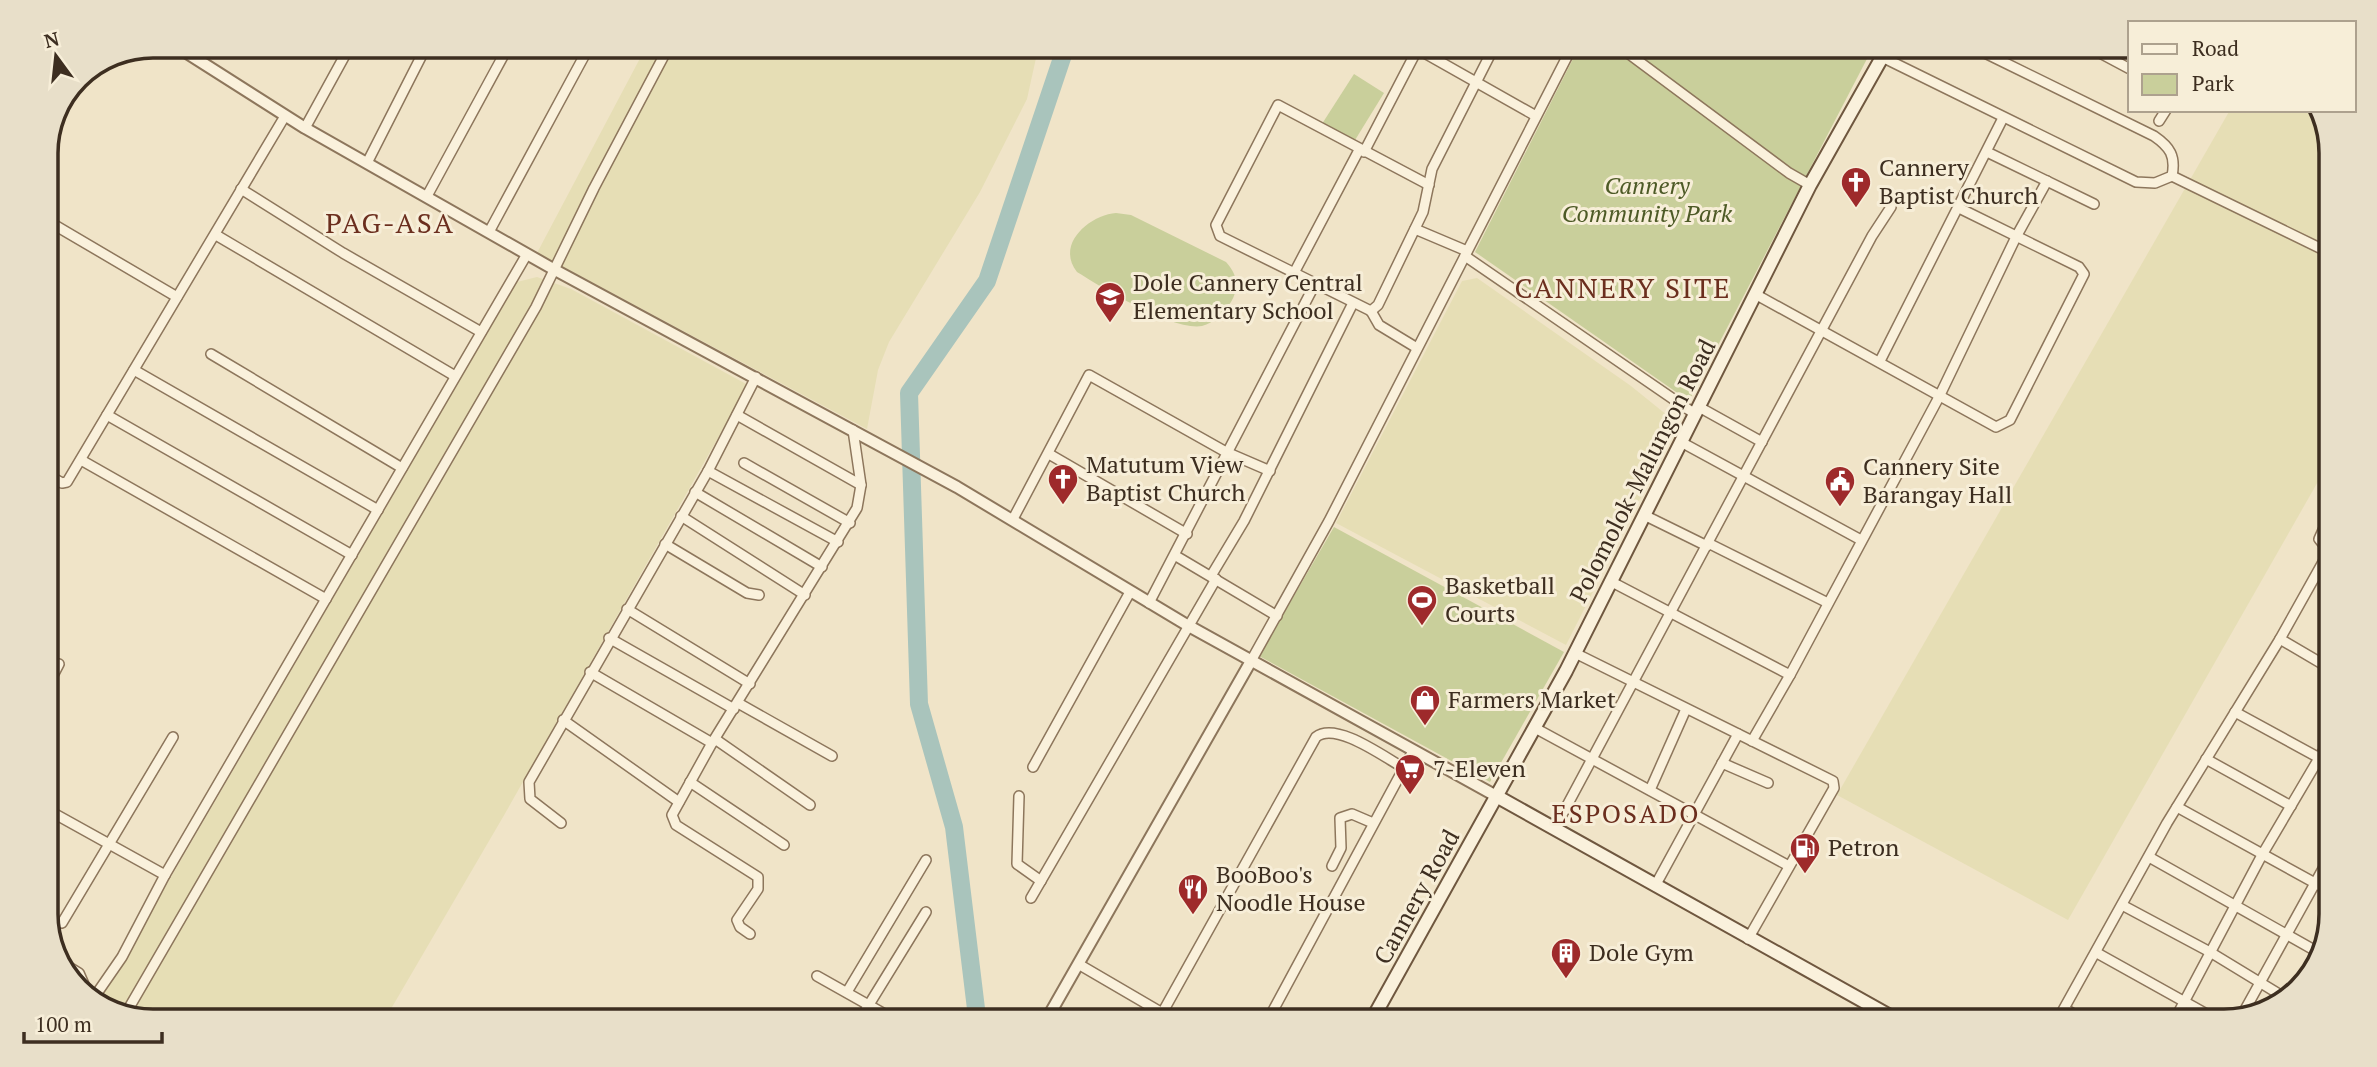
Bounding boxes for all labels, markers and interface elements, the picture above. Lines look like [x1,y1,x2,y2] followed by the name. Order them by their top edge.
[21,21,91,91] north arrow
[2128,21,2356,112] legend
[41,25,62,53] text: N
[2192,34,2239,62] text: Road
[2192,69,2234,97] text: Park
[1879,151,2038,211] place label: Cannery Baptist Church
[1839,165,1873,209] church icon: Cannery Baptist Church
[1562,169,1733,229] park label: Cannery Community Park
[325,204,455,241] district label: PAG-ASA
[1133,266,1363,326] place label: Dole Cannery Central Elementary School
[1514,269,1732,306] district label: CANNERY SITE
[1093,280,1127,324] school or university icon: Dole Cannery Central Elementary School
[1562,333,1723,608] street label: Polomolok-Malungon Road
[1086,448,1245,508] place label: Matutum View Baptist Church
[1863,450,2012,510] place label: Cannery Site Barangay Hall
[1046,462,1080,506] church icon: Matutum View Baptist Church
[1823,464,1857,508] public building icon: Cannery Site Barangay Hall
[1445,569,1555,629] place label: Basketball Courts
[1405,583,1439,627] sports icon: Basketball Courts
[1408,683,1442,727] shop icon: Farmers Market
[1448,683,1616,715] place label: Farmers Market
[1393,752,1427,796] supermarket icon: 7-Eleven
[1433,752,1526,784] place label: 7-Eleven
[1552,796,1700,830] district label: ESPOSADO
[1366,823,1466,970] street label: Cannery Road
[1788,831,1822,875] fuel station icon: Petron
[1828,831,1899,863] place label: Petron
[1216,858,1366,918] place label: BooBoo's Noodle House
[1176,872,1210,916] restaurant icon: BooBoo's Noodle House
[1549,936,1583,980] building icon: Dole Gym
[1589,936,1694,968] place label: Dole Gym
[24,1000,163,1044] scale bar
[35,1010,92,1038] text: 100 m

